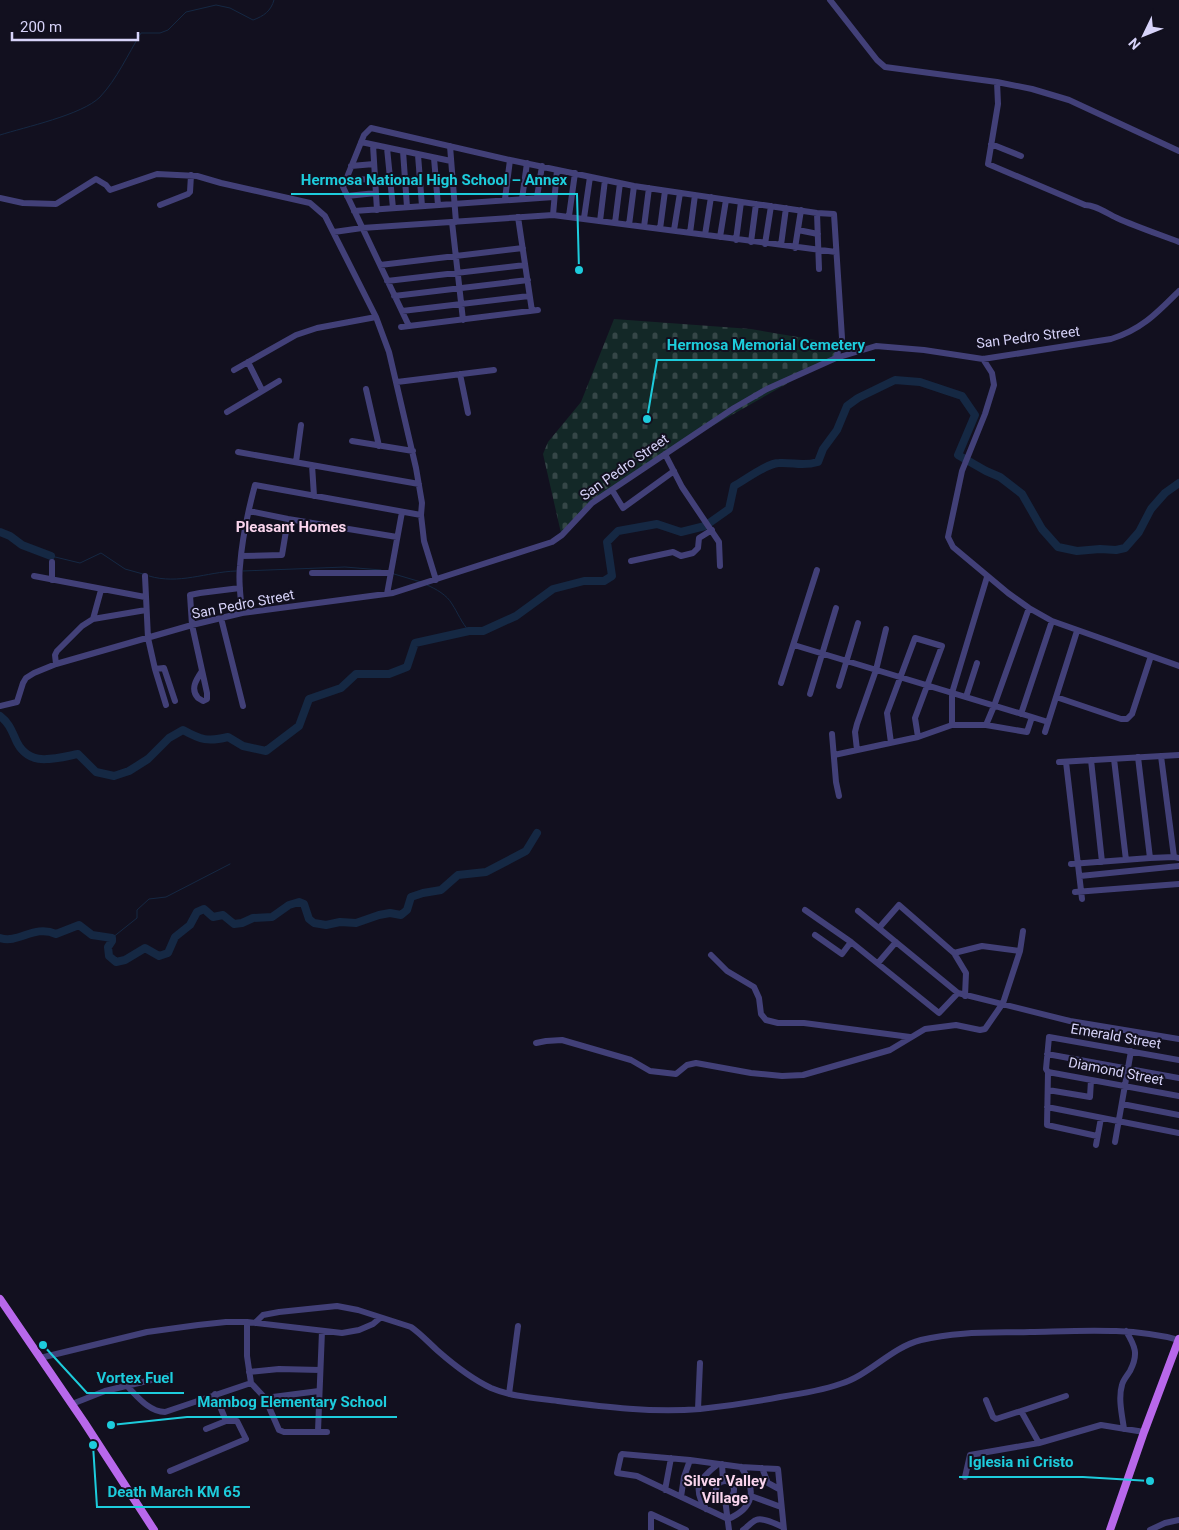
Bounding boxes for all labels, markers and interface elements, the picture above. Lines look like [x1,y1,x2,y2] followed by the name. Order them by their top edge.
[12,10,139,42] scale bar
[1119,10,1169,60] north arrow
[20,18,62,36] text: 200 m
[1125,35,1144,53] text: N
[291,164,577,194] callout: Hermosa National High School – Annex
[301,171,568,189] text: Hermosa National High School – Annex
[975,323,1081,351] street label: San Pedro Street
[657,330,875,360] callout: Hermosa Memorial Cemetery
[667,336,866,354] text: Hermosa Memorial Cemetery
[577,430,672,503] street label: San Pedro Street
[236,518,347,536] district label: Pleasant Homes
[190,586,296,622] street label: San Pedro Street
[1070,1020,1163,1052] street label: Emerald Street
[1067,1054,1165,1088] street label: Diamond Street
[87,1363,184,1393] callout: Vortex Fuel
[97,1369,173,1387] text: Vortex Fuel
[187,1387,397,1417] callout: Mambog Elementary School
[197,1393,387,1411] text: Mambog Elementary School
[959,1447,1083,1477] callout: Iglesia ni Cristo
[969,1453,1073,1471] text: Iglesia ni Cristo
[684,1472,767,1507] district label: Silver Valley Village
[97,1477,250,1507] callout: Death March KM 65
[107,1483,241,1501] text: Death March KM 65

